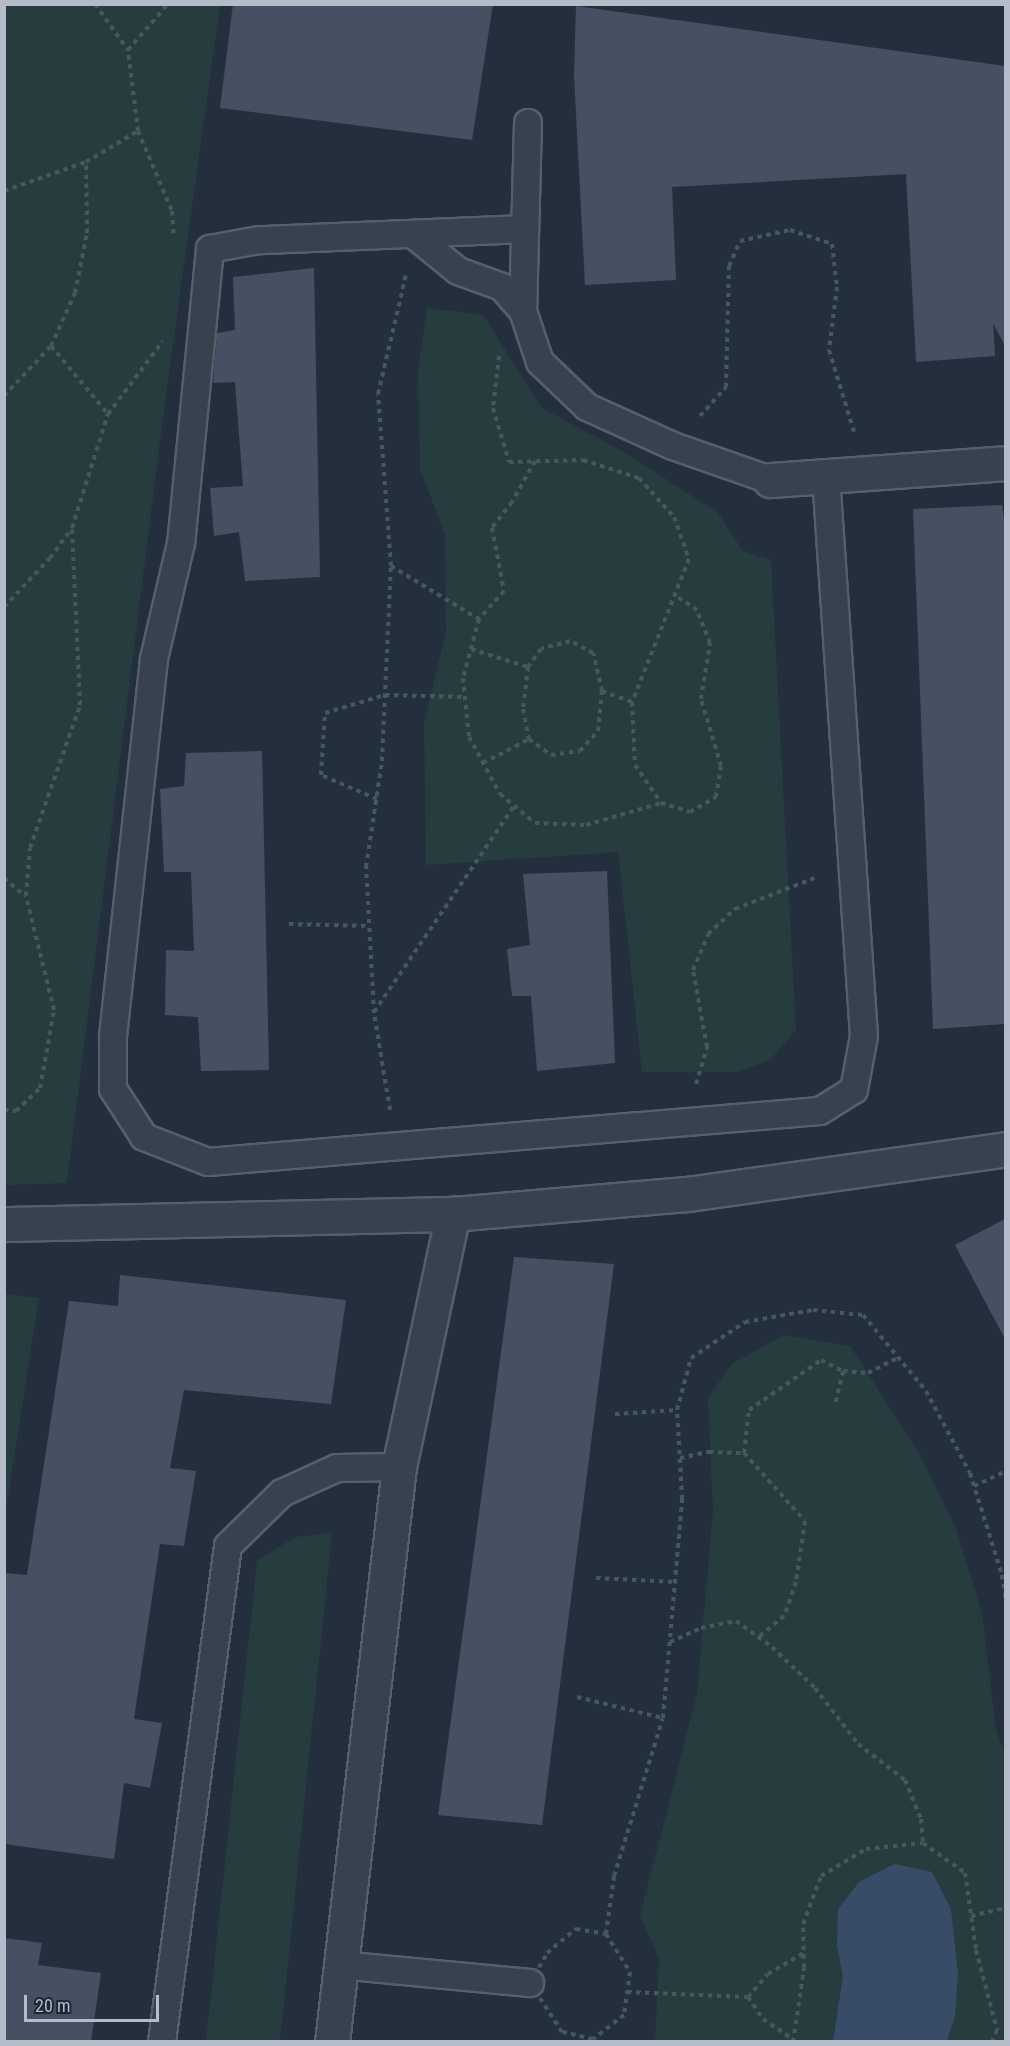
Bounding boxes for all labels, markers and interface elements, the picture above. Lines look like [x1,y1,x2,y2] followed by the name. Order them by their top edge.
[27,1983,162,2021] scale bar
[35,1995,70,2016] text: 20 m

